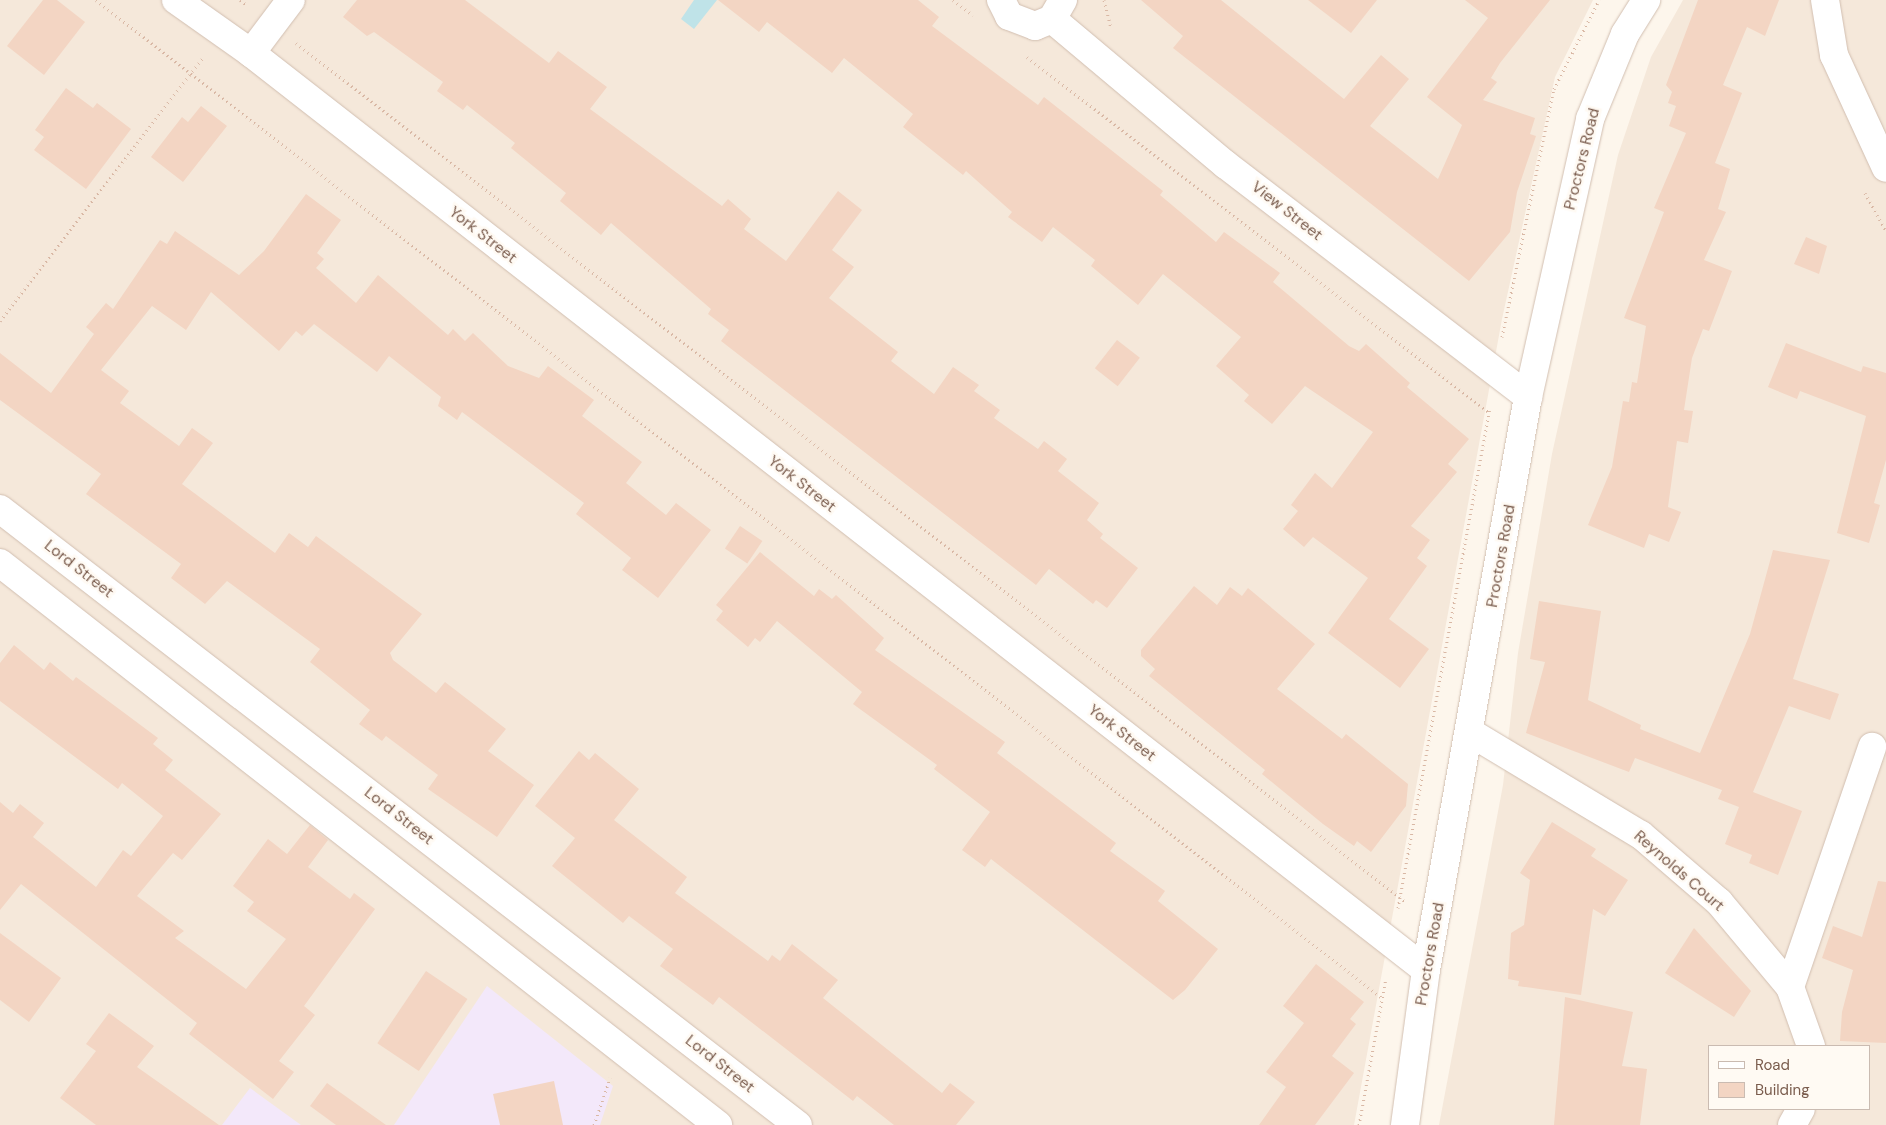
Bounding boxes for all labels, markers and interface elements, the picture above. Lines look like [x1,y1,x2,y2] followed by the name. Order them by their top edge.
[1560,106,1604,212] street label: Proctors Road
[1248,177,1326,245] street label: View Street
[445,203,521,267] street label: York Street
[764,452,840,516] street label: York Street
[1482,503,1520,609] street label: Proctors Road
[40,536,118,602] street label: Lord Street
[1084,701,1160,765] street label: York Street
[360,783,438,849] street label: Lord Street
[1630,827,1728,915] street label: Reynolds Court
[1411,901,1449,1007] street label: Proctors Road
[681,1031,759,1097] street label: Lord Street
[1708,1045,1871,1110] legend
[1755,1055,1790,1075] text: Road
[1755,1080,1810,1100] text: Building

